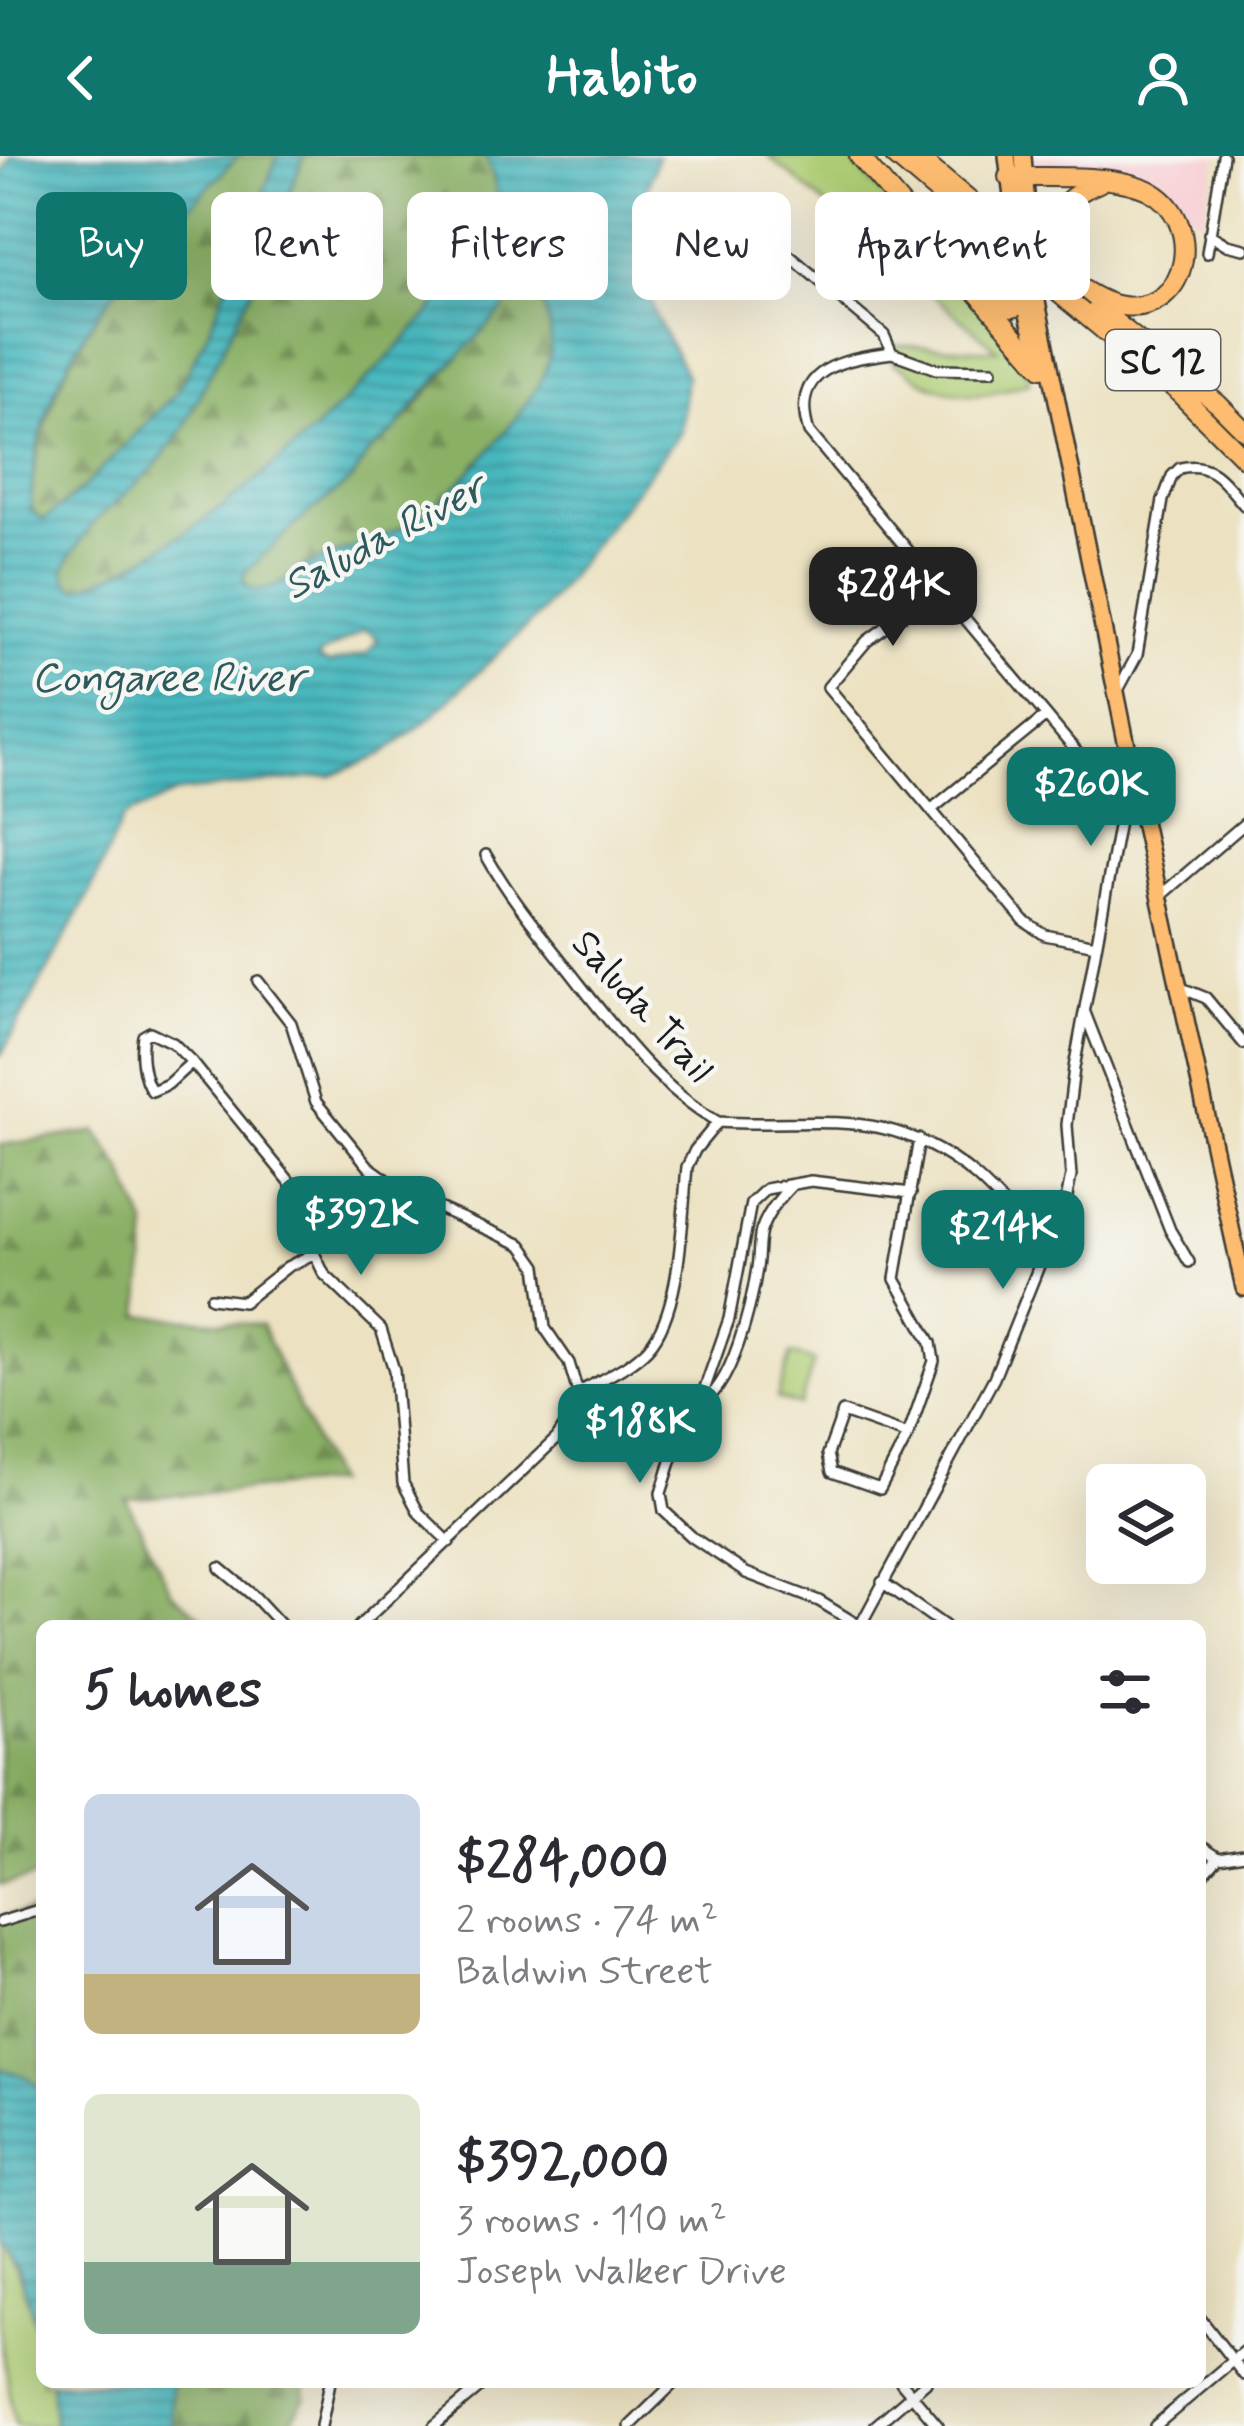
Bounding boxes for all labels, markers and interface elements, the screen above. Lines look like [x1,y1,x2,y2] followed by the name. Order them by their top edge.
[546,43,698,114] text: Habito
[48,45,114,111] icon: back
[1130,45,1196,111] icon: person
[36,192,187,300] chip: Buy
[211,192,383,300] chip: Rent
[407,192,608,300] chip: Filters
[632,192,791,300] chip: New
[815,192,1090,300] chip: Apartment
[1106,330,1220,390] road number: SC 12
[274,459,500,614] water label: Saluda River
[809,547,977,649] pin: $284K
[836,560,950,611] text: $284K
[32,652,310,711] water label: Congaree River
[1007,747,1175,849] pin: $260K
[1034,760,1148,811] text: $260K
[559,920,724,1095] street label: Saluda Trail
[277,1176,445,1278] pin: $392K
[304,1189,418,1240] text: $392K
[919,1190,1087,1292] pin: $214K
[948,1203,1058,1254] text: $214K
[556,1384,724,1486] pin: $188K
[585,1397,695,1448] text: $188K
[1086,1464,1206,1584] map controls
[1086,1464,1206,1584] button: layers
[84,1659,262,1725] text: 5 homes
[1092,1659,1158,1725] icon: filters
[456,1830,668,1896] text: $284,000
[180,1842,324,1986] icon: home
[456,1896,718,1947] text: 2 rooms · 74 m²
[456,1947,713,1998] text: Baldwin Street
[456,2130,669,2196] text: $392,000
[180,2142,324,2286] icon: home
[456,2196,727,2247] text: 3 rooms · 110 m²
[456,2247,787,2298] text: Joseph Walker Drive

